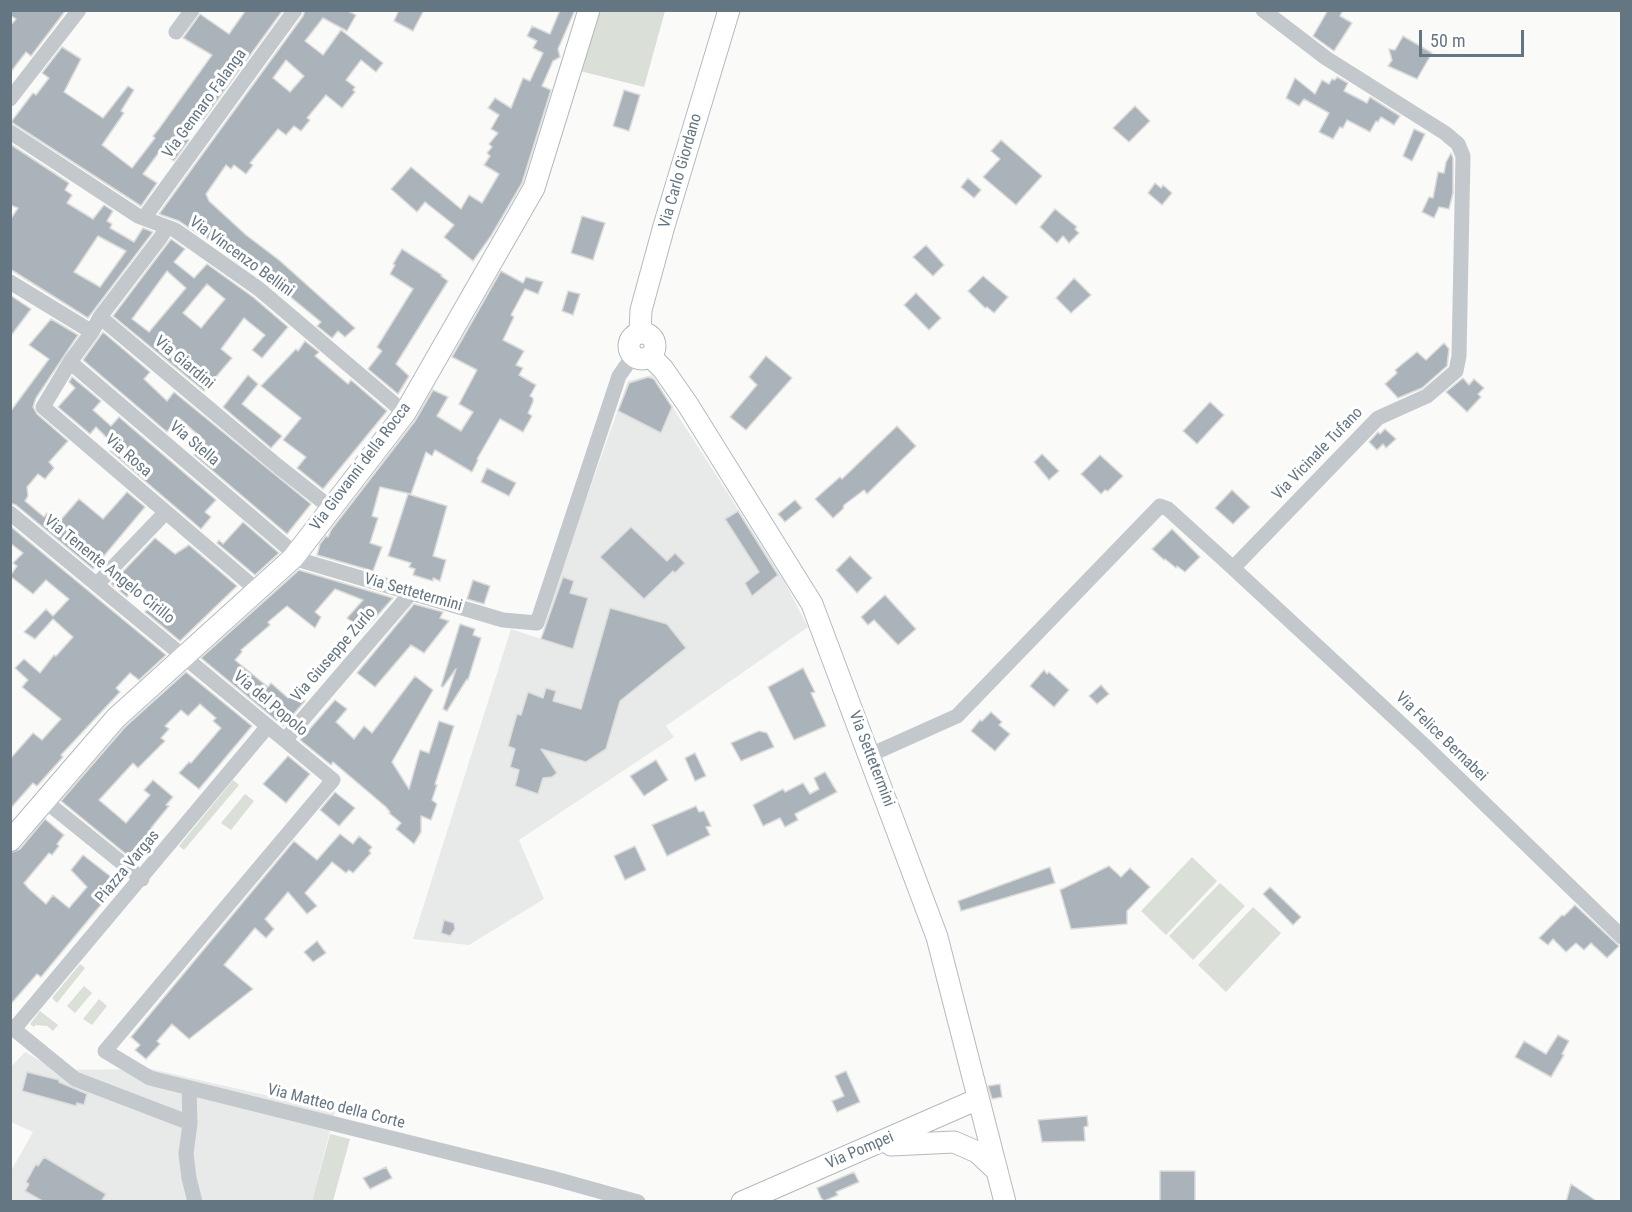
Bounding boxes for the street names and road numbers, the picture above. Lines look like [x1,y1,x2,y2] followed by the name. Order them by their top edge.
[159,46,251,162] street label: Via Gennaro Falanga
[655,112,707,230] street label: Via Carlo Giordano
[185,213,297,301] street label: Via Vincenzo Bellini
[150,332,218,394] street label: Via Giardini
[307,399,415,535] street label: Via Giovanni della Rocca
[1269,404,1367,504] street label: Via Vicinale Tufano
[165,418,223,470] street label: Via Stella
[101,431,155,481] street label: Via Rosa
[40,511,178,629] street label: Via Tenente Angelo Cirillo
[362,570,464,616] street label: Via Settetermini
[288,604,380,706] street label: Via Giuseppe Zurlo
[229,667,311,741] street label: Via del Popolo
[1391,688,1491,786] street label: Via Felice Bernabei
[844,708,898,810] street label: Via Settetermini
[92,827,164,907] street label: Piazza Vargas
[265,1081,407,1133] street label: Via Matteo della Corte
[823,1128,897,1174] street label: Via Pompei

